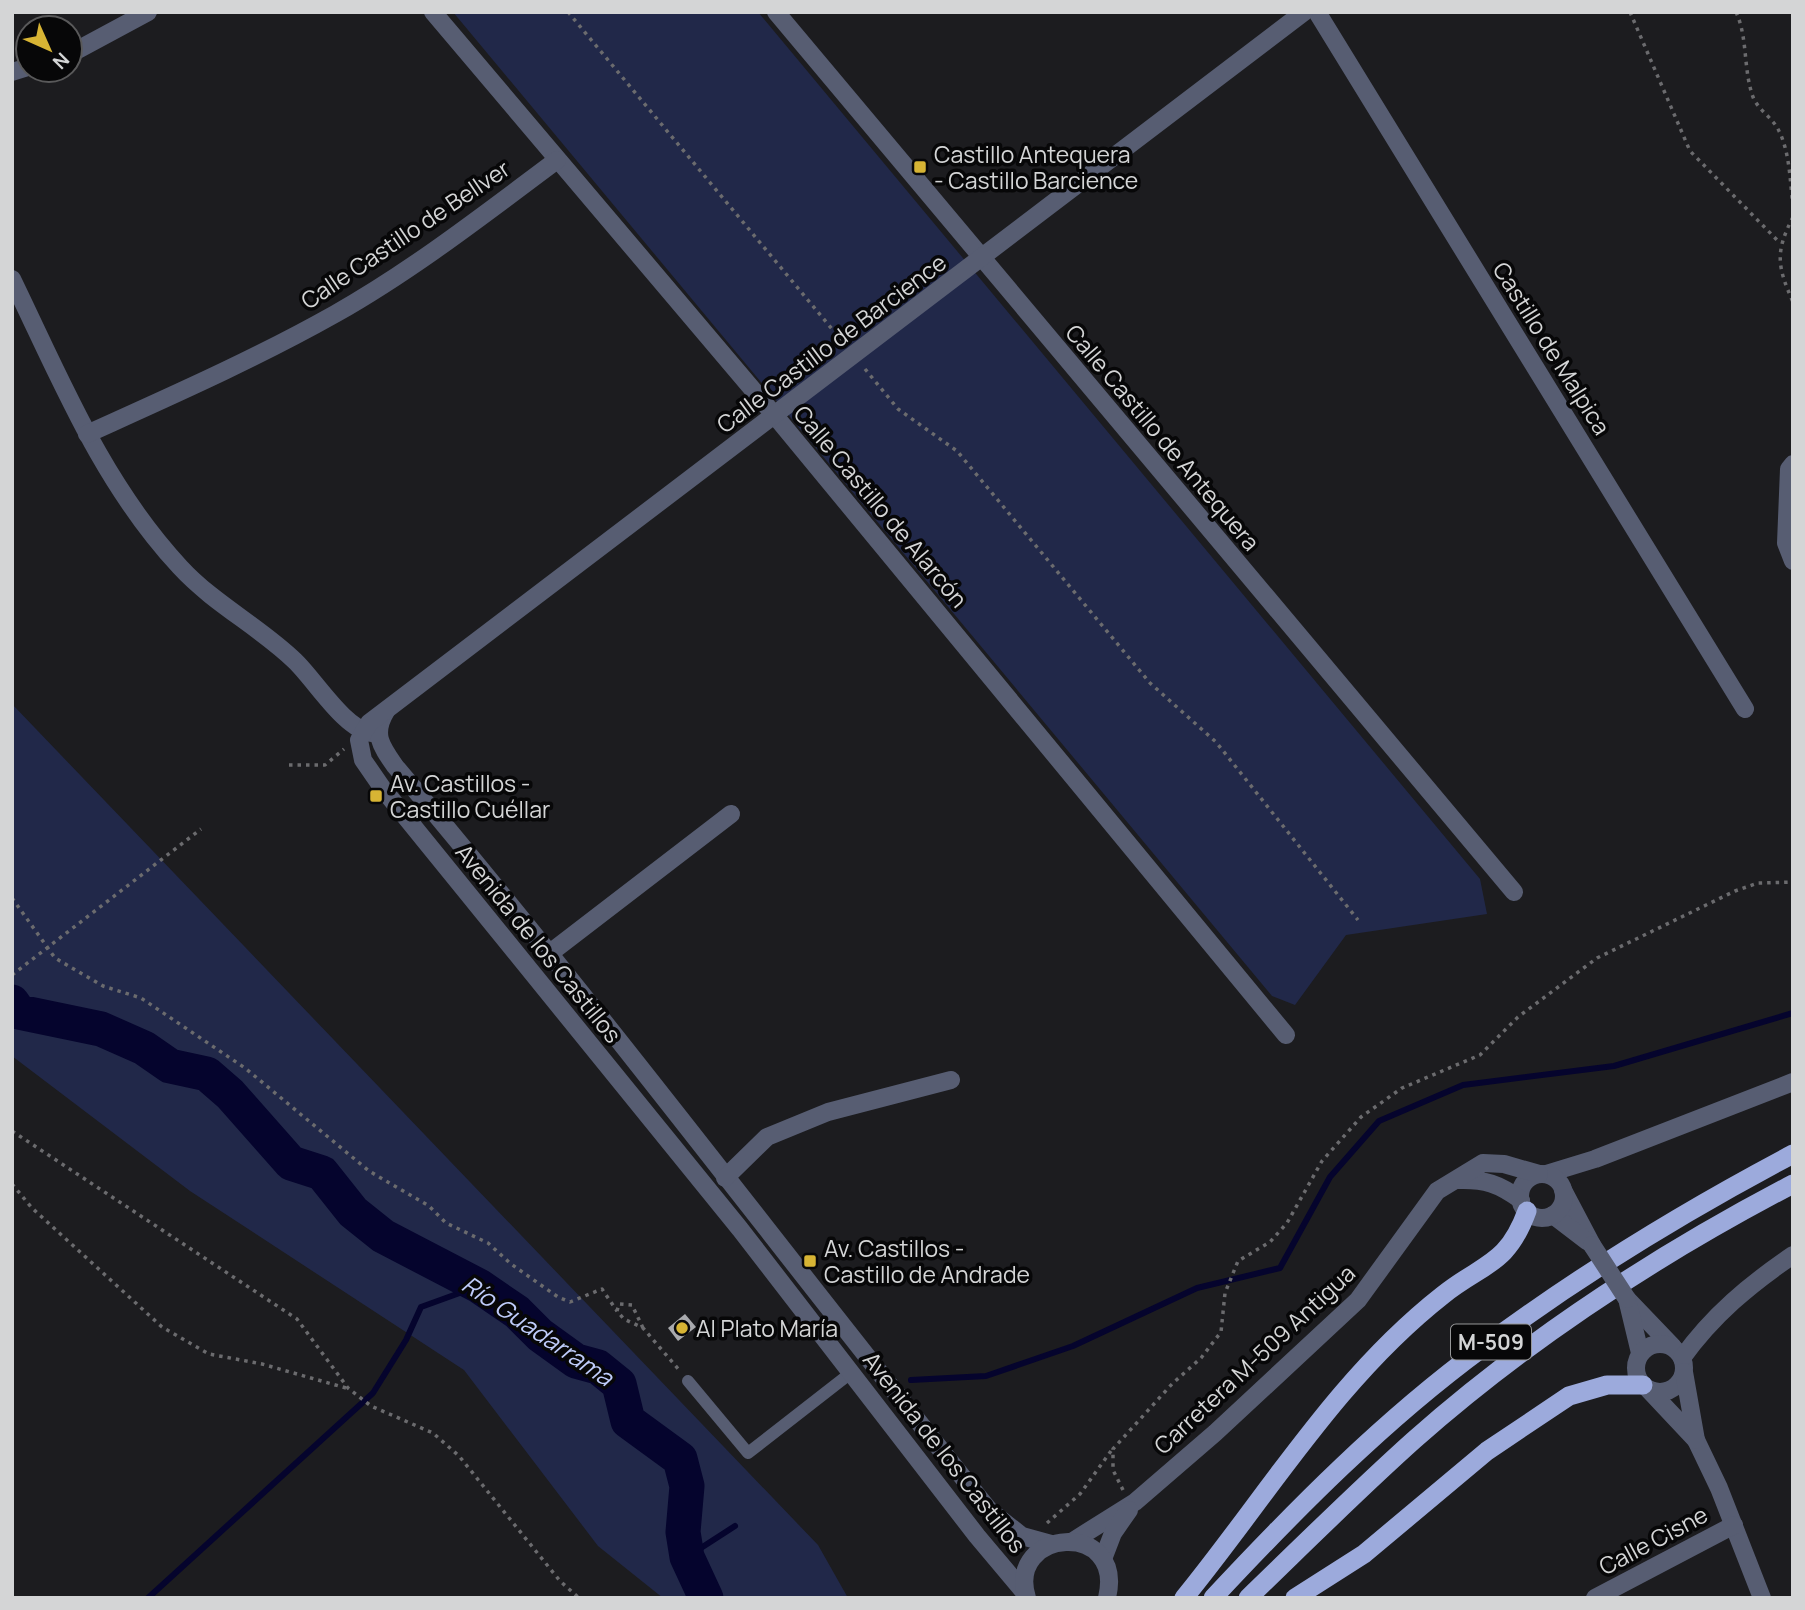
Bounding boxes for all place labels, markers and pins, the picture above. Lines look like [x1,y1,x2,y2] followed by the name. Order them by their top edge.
[934,138,1138,196] place label: Castillo Antequera - Castillo Barcience
[912,159,928,175] marker: Castillo Antequera - Castillo Barcience
[390,767,550,825] place label: Av. Castillos - Castillo Cuéllar
[368,788,384,804] marker: Av. Castillos - Castillo Cuéllar
[824,1232,1030,1290] place label: Av. Castillos - Castillo de Andrade
[802,1253,818,1269] marker: Av. Castillos - Castillo de Andrade
[696,1312,838,1344] place label: Al Plato María
[674,1320,690,1336] marker: Al Plato María

